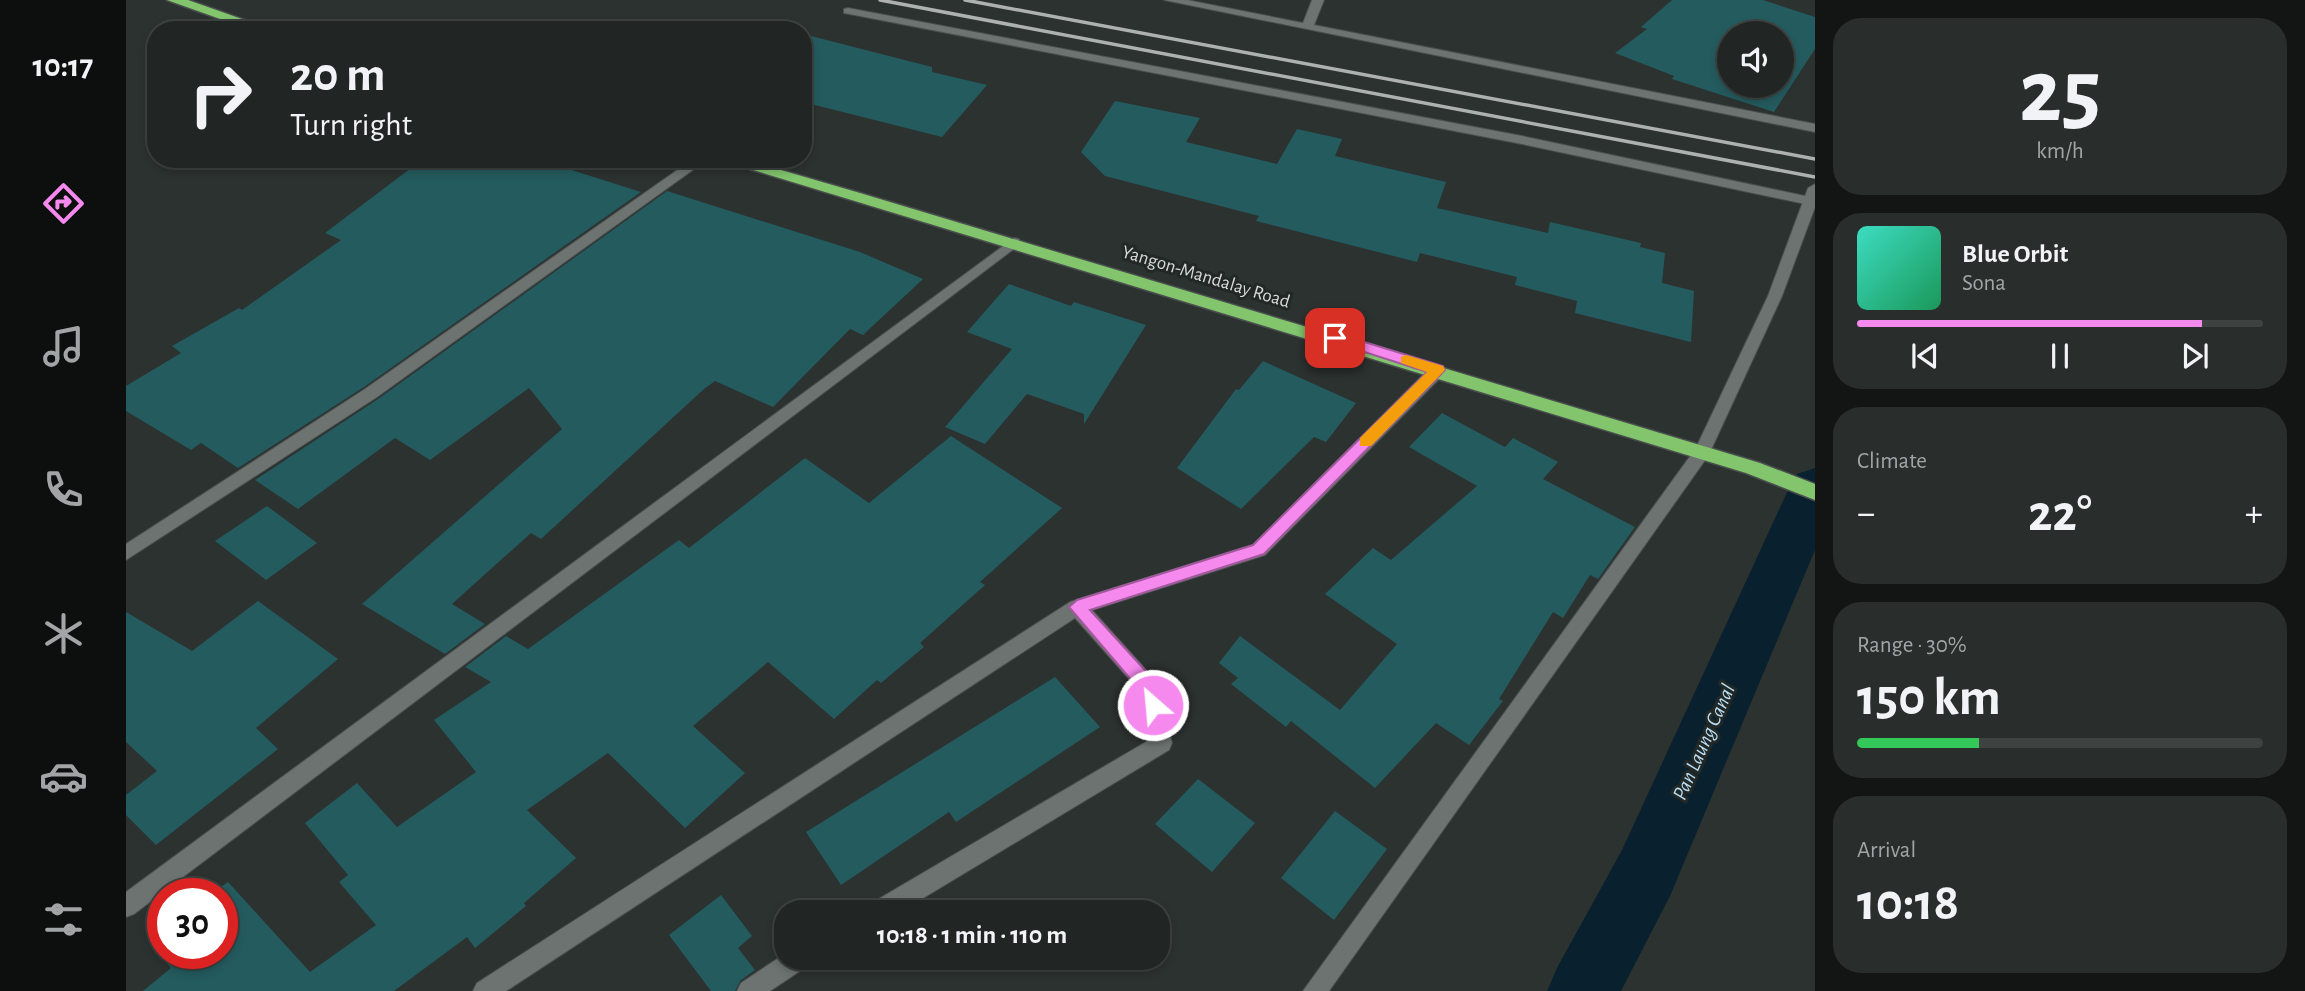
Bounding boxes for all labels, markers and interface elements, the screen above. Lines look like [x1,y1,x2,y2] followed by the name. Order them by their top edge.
[1717,21,1794,98] map controls
[1717,21,1794,98] button: sound
[2019,47,2101,138] text: 25
[175,49,266,140] icon: right
[33,50,93,82] text: 10:17
[290,51,386,100] text: 20 m
[290,109,412,141] text: Turn right
[2036,140,2084,163] text: km/h
[39,179,88,228] icon: directions
[1962,241,2068,267] text: Blue Orbit
[1120,242,1292,312] street label: Yangon-Mandalay Road
[1962,272,2006,295] text: Sona
[1305,308,1365,368] pin
[1316,319,1354,357] icon: arrive
[39,322,88,371] icon: music
[1906,337,1944,375] icon: previous
[2041,337,2079,375] icon: pause
[2176,337,2214,375] icon: next
[1857,450,1927,473] text: Climate
[39,465,88,514] icon: phone
[2028,488,2092,540] text: 22°
[1857,495,1875,533] text: −
[2245,495,2263,533] text: +
[39,609,88,658] icon: climate
[1857,634,1967,657] text: Range · 30%
[1116,668,1190,742] position arrow
[1857,672,2001,724] text: 150 km
[1669,681,1739,803] water label: Pan Laung Canal
[39,752,88,801] icon: car
[1857,839,1916,862] text: Arrival
[1857,877,1959,929] text: 10:18
[147,878,238,969] speed limit sign: 30
[39,895,88,944] icon: filters
[877,922,1067,948] text: 10:18 · 1 min · 110 m

